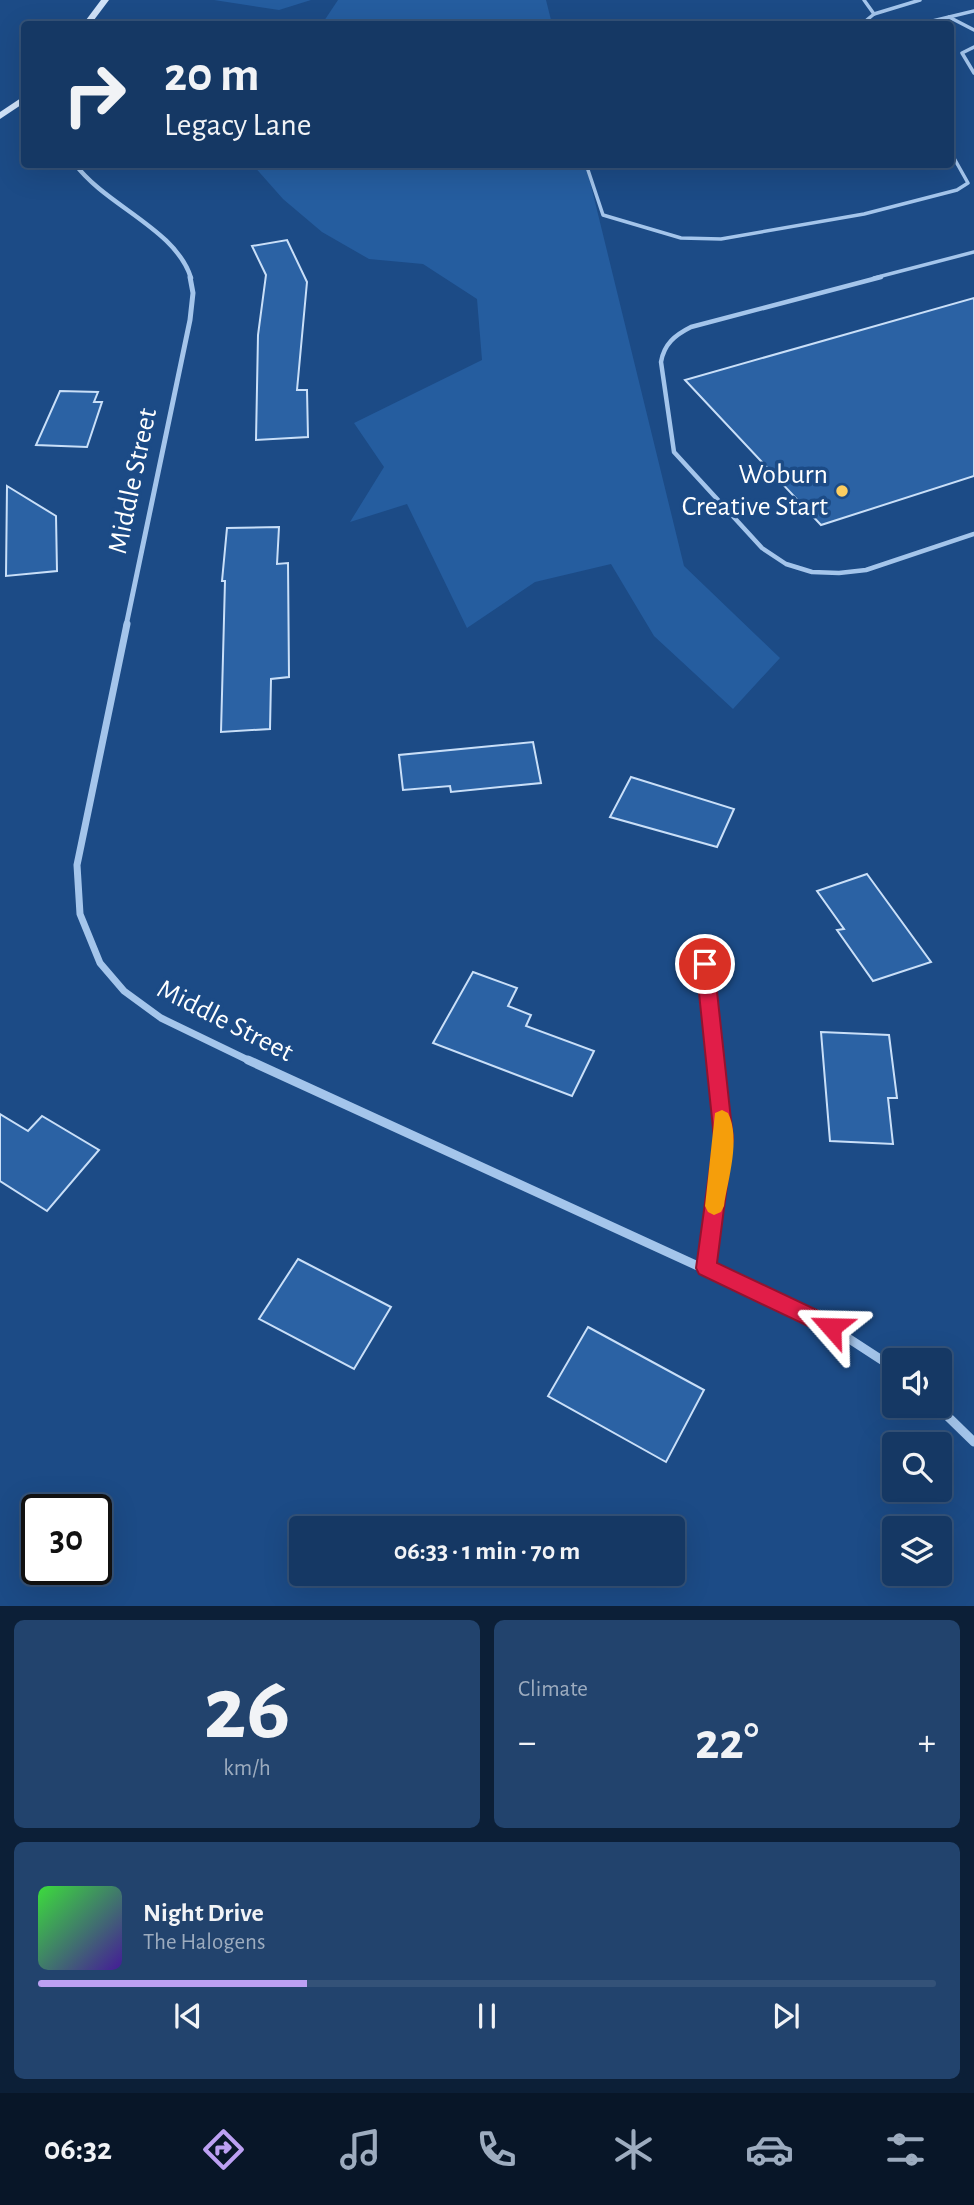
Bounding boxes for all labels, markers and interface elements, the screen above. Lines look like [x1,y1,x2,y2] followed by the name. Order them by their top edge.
[49,49,140,140] icon: right
[164,51,260,100] text: 20 m
[164,109,312,141] text: Legacy Lane
[104,406,162,556] street label: Middle Street
[682,461,828,521] place label: Woburn Creative Start
[834,483,850,499] marker: Woburn Creative Start
[675,934,735,994] pin
[686,945,724,983] icon: arrive
[153,975,297,1067] street label: Middle Street
[794,1290,868,1364] position arrow
[882,1348,952,1586] map controls
[882,1348,952,1418] button: sound
[882,1432,952,1502] button: search
[21,1494,112,1585] speed limit sign: 30
[882,1516,952,1586] button: layers
[394,1538,580,1564] text: 06:33 · 1 min · 70 m
[204,1664,290,1755] text: 26
[518,1678,588,1701] text: Climate
[695,1716,759,1768] text: 22°
[518,1724,536,1762] text: −
[918,1724,936,1762] text: +
[223,1757,271,1780] text: km/h
[143,1900,264,1926] text: Night Drive
[143,1931,265,1954] text: The Halogens
[169,1997,207,2035] icon: previous
[468,1997,506,2035] icon: pause
[767,1997,805,2035] icon: next
[199,2125,248,2174] icon: directions
[336,2125,385,2174] icon: music
[472,2125,521,2174] icon: phone
[609,2125,658,2174] icon: climate
[745,2125,794,2174] icon: car
[881,2125,930,2174] icon: filters
[44,2133,112,2165] text: 06:32

